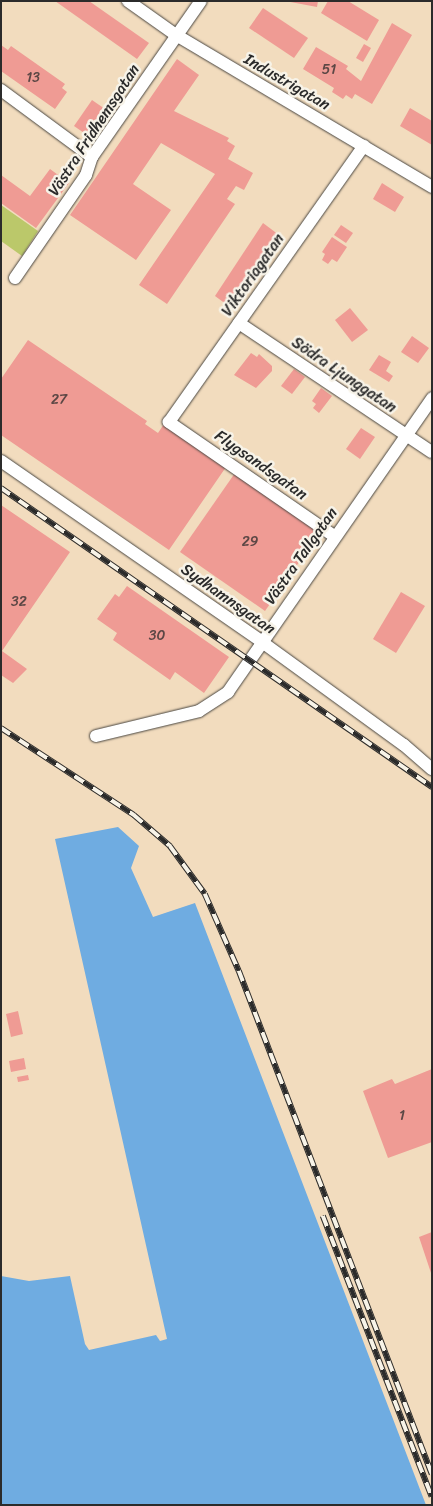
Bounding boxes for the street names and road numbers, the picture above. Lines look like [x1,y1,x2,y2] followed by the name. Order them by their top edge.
[241,50,333,114] street label: Industrigatan
[44,60,144,200] street label: Västra Fridhemsgatan
[217,230,289,320] street label: Viktoriagatan
[288,333,400,417] street label: Södra Ljunggatan
[211,426,311,504] street label: Flygsandsgatan
[260,504,342,608] street label: Västra Tallgatan
[177,559,279,639] street label: Sydhamnsgatan

